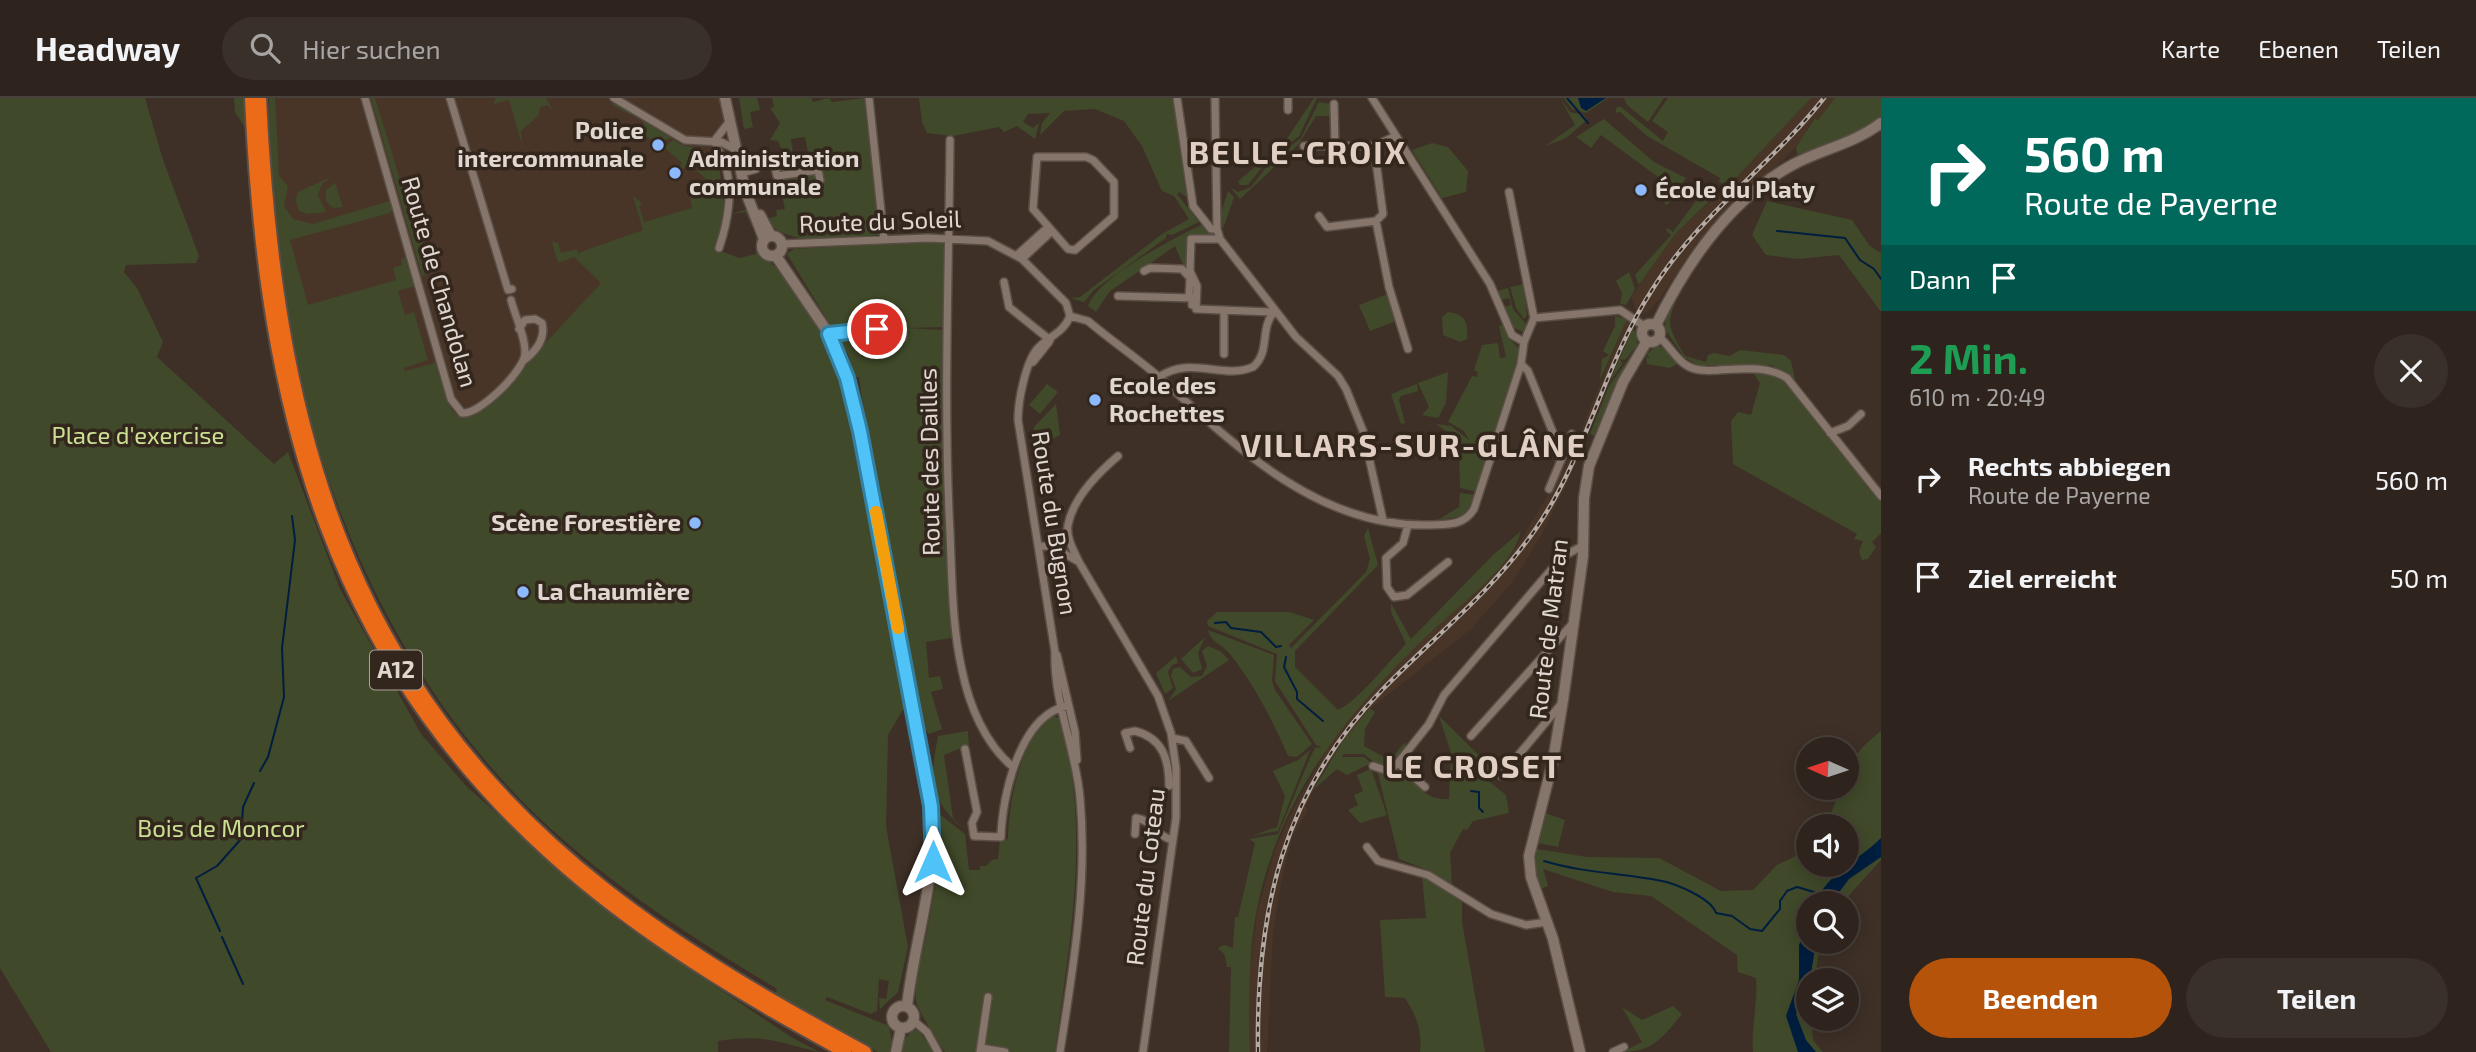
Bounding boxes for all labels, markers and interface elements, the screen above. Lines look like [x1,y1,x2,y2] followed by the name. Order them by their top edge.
[222,17,712,80] search box
[35,28,180,68] text: Headway
[246,29,284,67] icon: search
[302,33,441,64] text: Hier suchen
[2161,34,2220,63] text: Karte
[2258,34,2339,63] text: Ebenen
[2377,34,2441,63] text: Teilen
[457,115,644,172] place label: Police intercommunale
[2024,123,2165,182] text: 560 m
[1909,126,2000,217] icon: right
[1189,132,1407,170] district label: BELLE-CROIX
[650,137,666,153] marker: Police intercommunale
[689,143,859,200] place label: Administration communale
[667,165,683,181] marker: Administration communale
[396,173,484,390] street label: Route de Chandolan
[1655,174,1816,203] place label: École du Platy
[1633,182,1649,198] marker: École du Platy
[2024,183,2278,221] text: Route de Payerne
[798,203,962,238] street label: Route du Soleil
[1985,259,2023,297] icon: arrive
[1909,263,1971,294] text: Dann
[847,299,907,359] pin
[858,310,896,348] icon: arrive
[1909,332,2028,382] text: 2 Min.
[2374,334,2448,408] button: close
[912,368,945,556] street label: Route des Dailles
[1109,370,1225,427] place label: Ecole des Rochettes
[1909,383,2046,411] text: 610 m · 20:49
[1087,392,1103,408] marker: Ecole des Rochettes
[52,420,224,449] park label: Place d'exercise
[1241,425,1587,463] district label: VILLARS-SUR-GLÂNE
[1027,429,1084,617] street label: Route du Bugnon
[1968,450,2171,481] text: Rechts abbiegen
[1909,460,1947,498] icon: right
[2375,464,2448,495] text: 560 m
[1968,481,2151,509] text: Route de Payerne
[491,507,681,536] place label: Scène Forestière
[687,515,703,531] marker: Scène Forestière
[1522,537,1573,721] street label: Route de Matran
[1909,558,1947,596] icon: arrive
[1968,562,2117,593] text: Ziel erreicht
[2390,562,2448,593] text: 50 m
[537,576,690,605] place label: La Chaumière
[515,584,531,600] marker: La Chaumière
[370,650,422,690] road number: A12
[1796,737,1858,800] north arrow
[1796,737,1859,1031] map controls
[1385,746,1563,784] district label: LE CROSET
[1119,787,1170,967] street label: Route du Coteau
[137,813,305,842] park label: Bois de Moncor
[1796,814,1859,877] button: sound
[896,825,970,899] position arrow
[1796,891,1859,954] button: search
[1909,958,2172,1038] button: Beenden
[2186,958,2448,1038] button: Teilen
[1796,968,1859,1031] button: layers

